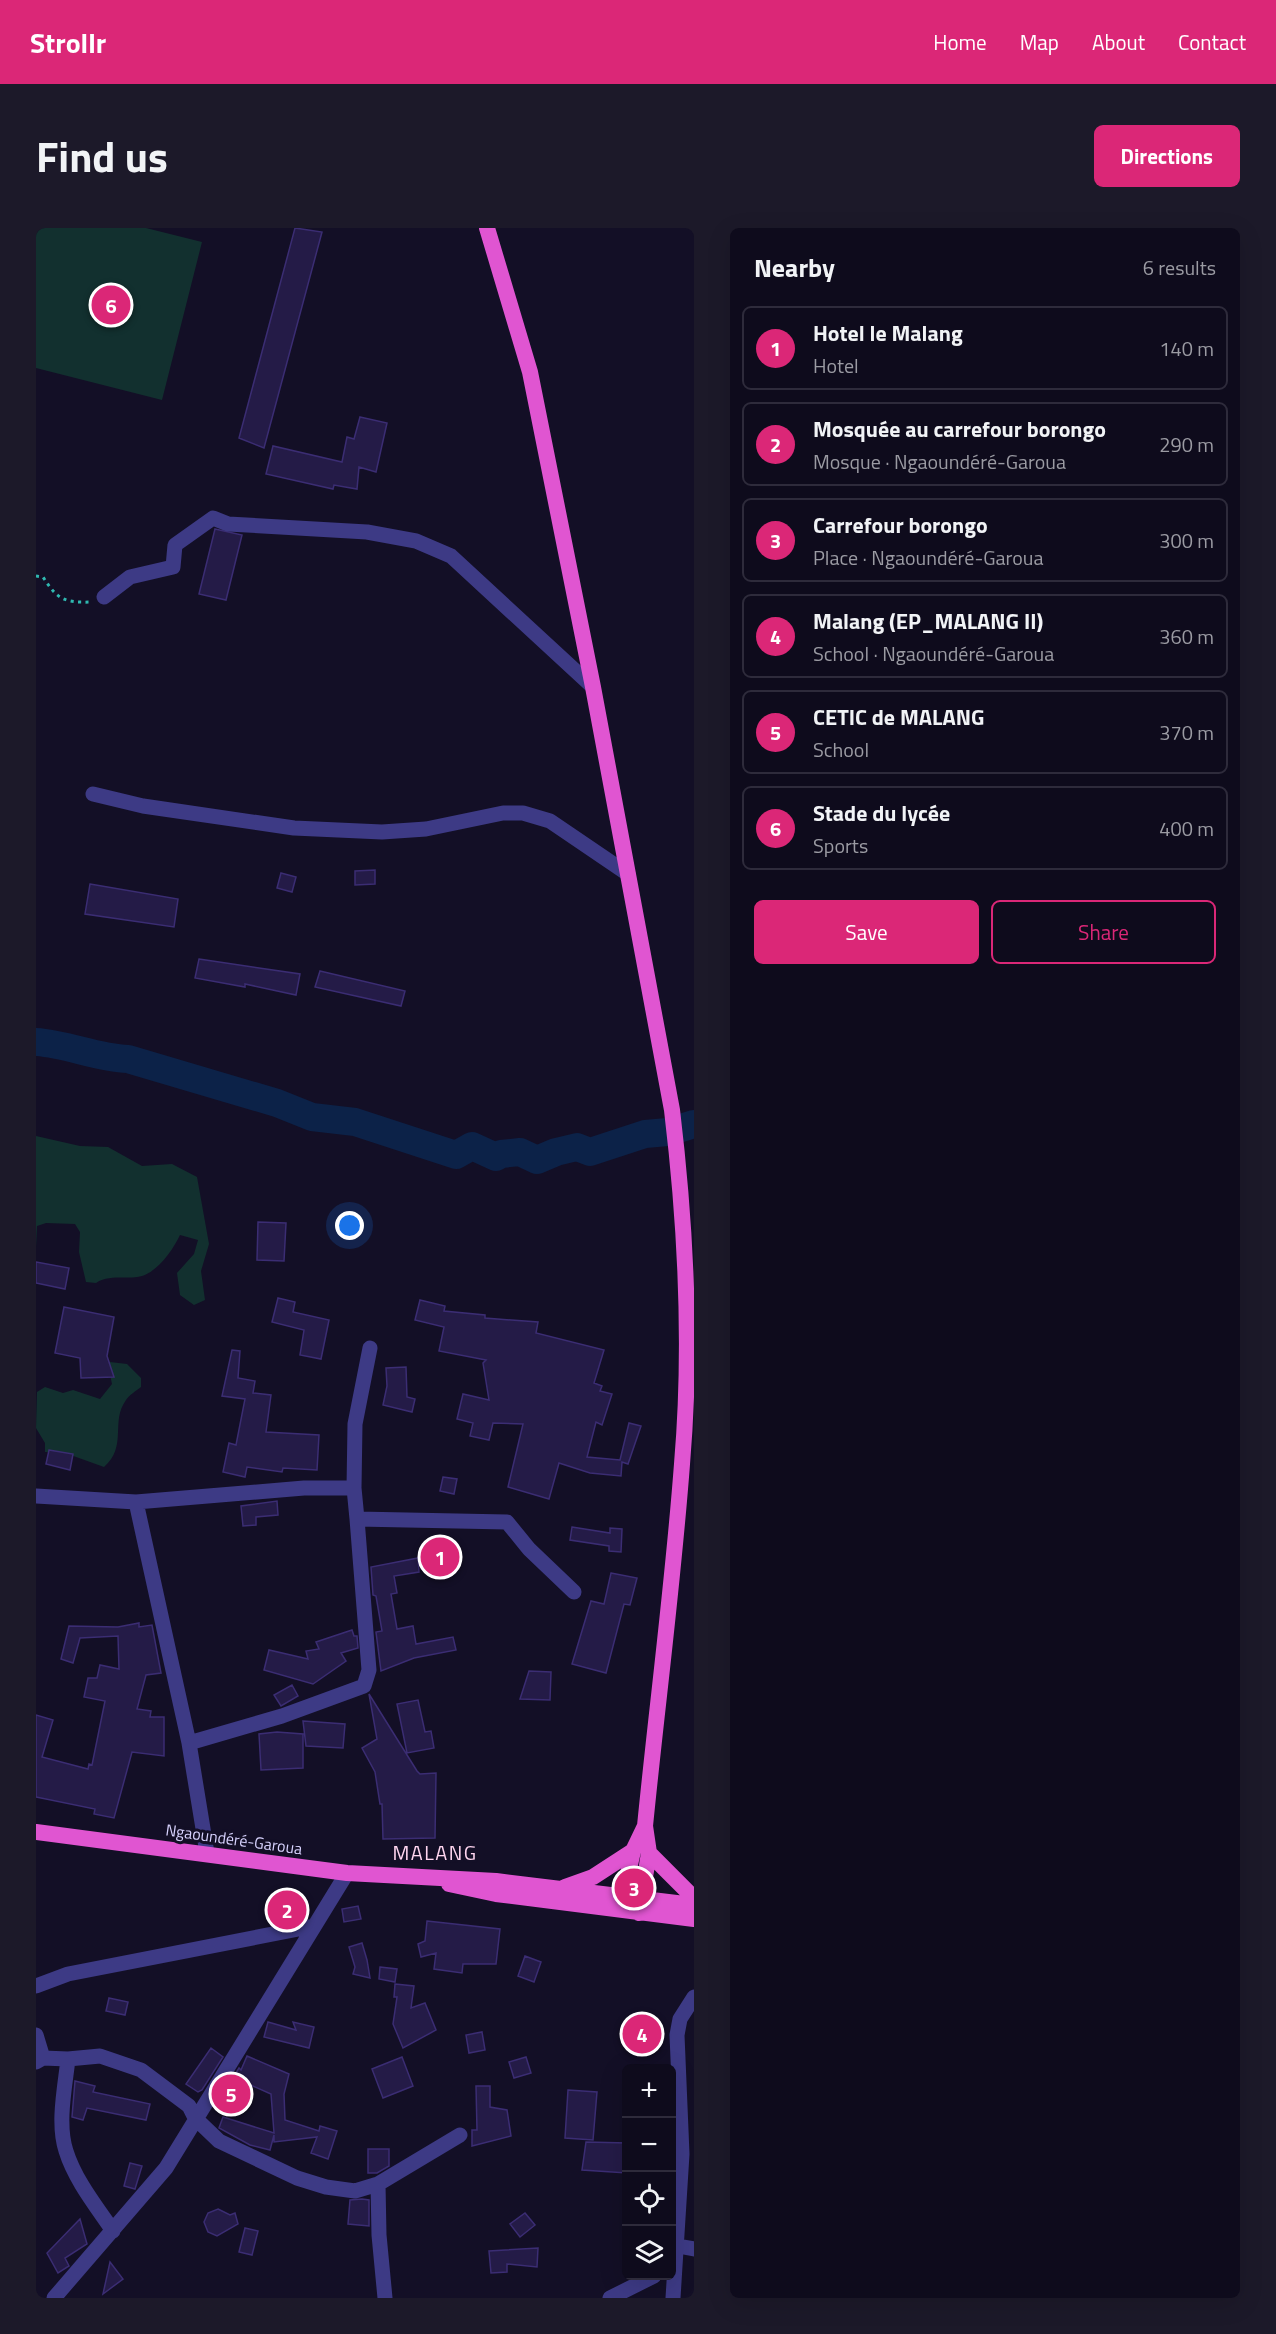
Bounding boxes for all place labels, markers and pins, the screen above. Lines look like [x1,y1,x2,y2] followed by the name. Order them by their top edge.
[92,282,130,328] pin: 6
[420,1534,460,1580] pin: 1
[614,1866,654,1910] pin: 3
[268,1888,306,1932] pin: 2
[622,2012,662,2056] pin: 4
[212,2072,250,2116] pin: 5

